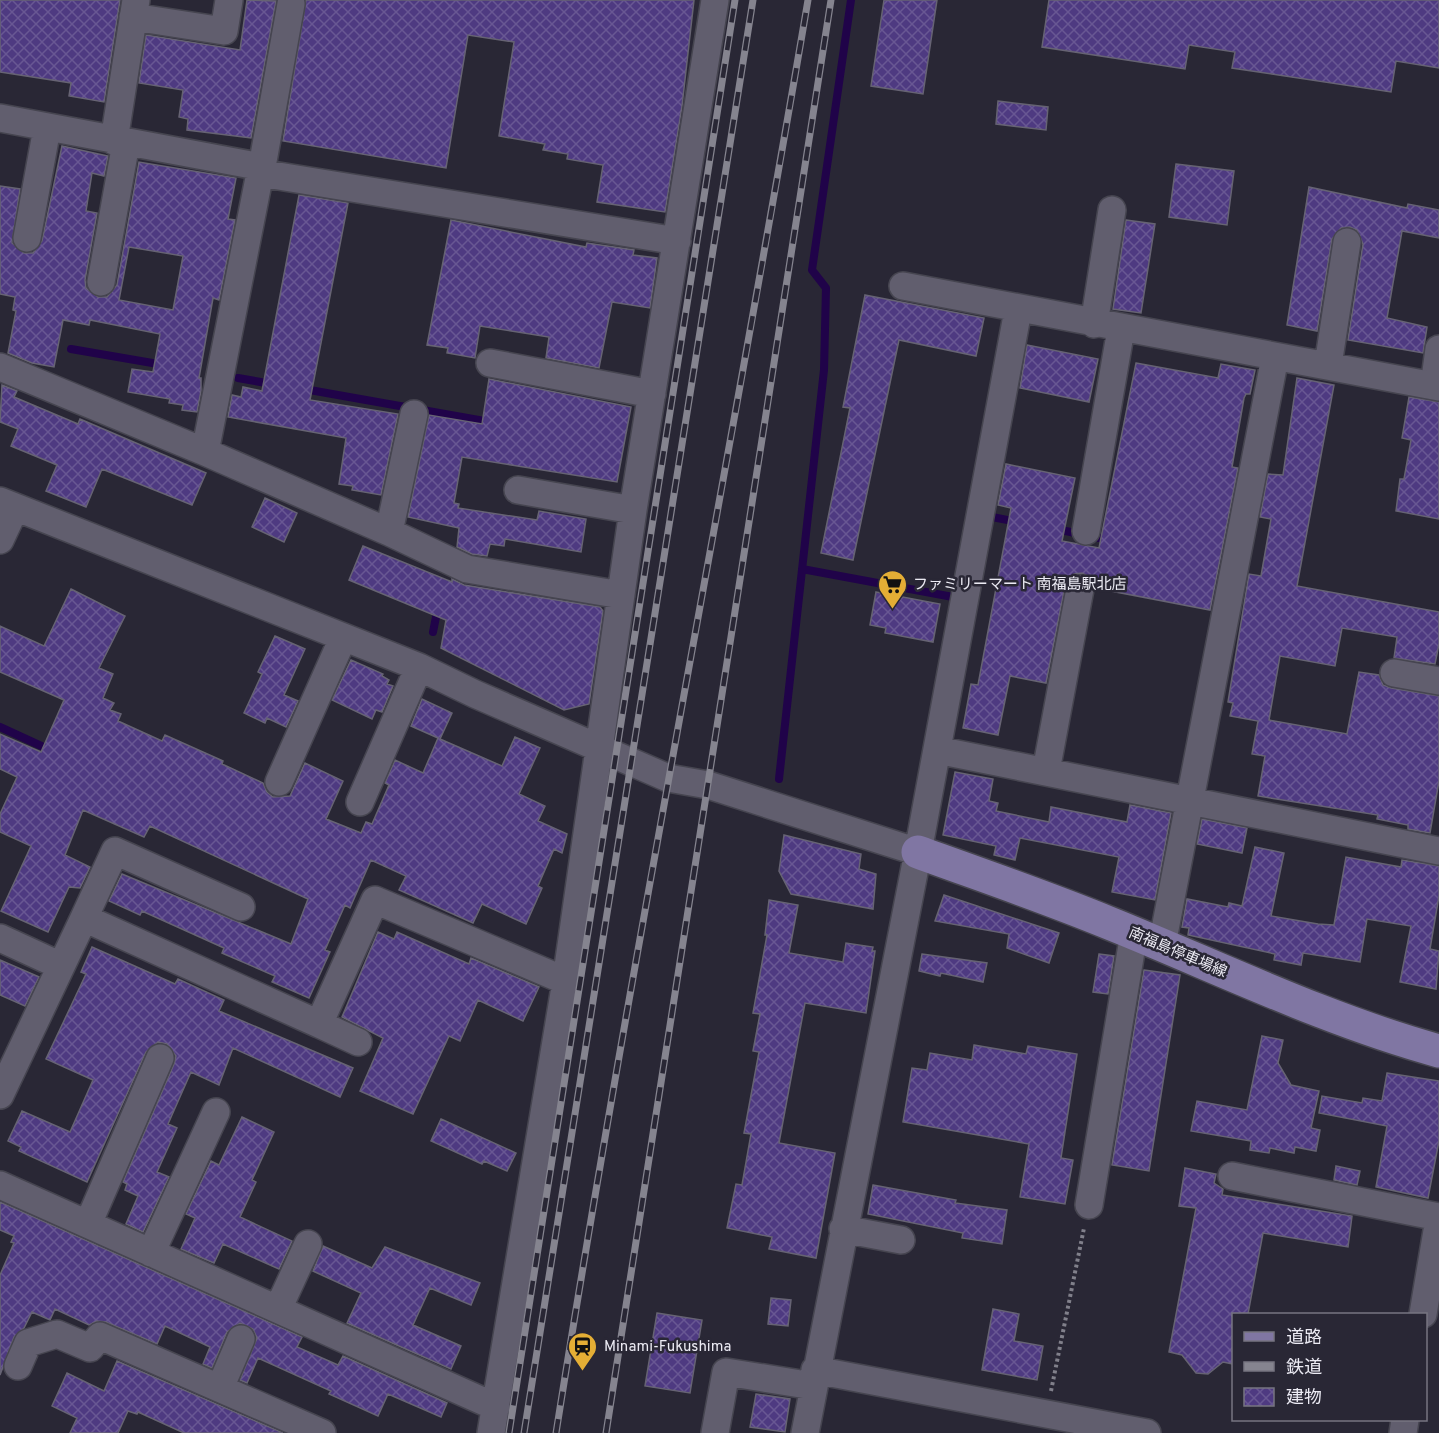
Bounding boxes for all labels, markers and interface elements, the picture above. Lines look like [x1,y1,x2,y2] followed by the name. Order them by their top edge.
[876,568,908,610] supermarket icon: ファミリーマート 南福島駅北店
[913,575,1127,595] place label: ファミリーマート 南福島駅北店
[1125,924,1229,983] street label: 南福島停車場線
[1232,1313,1427,1421] legend
[1286,1327,1322,1350] text: 道路
[567,1330,599,1372] station icon: Minami-Fukushima
[604,1338,731,1357] place label: Minami-Fukushima
[1286,1357,1322,1380] text: 鉄道
[1286,1387,1322,1410] text: 建物

